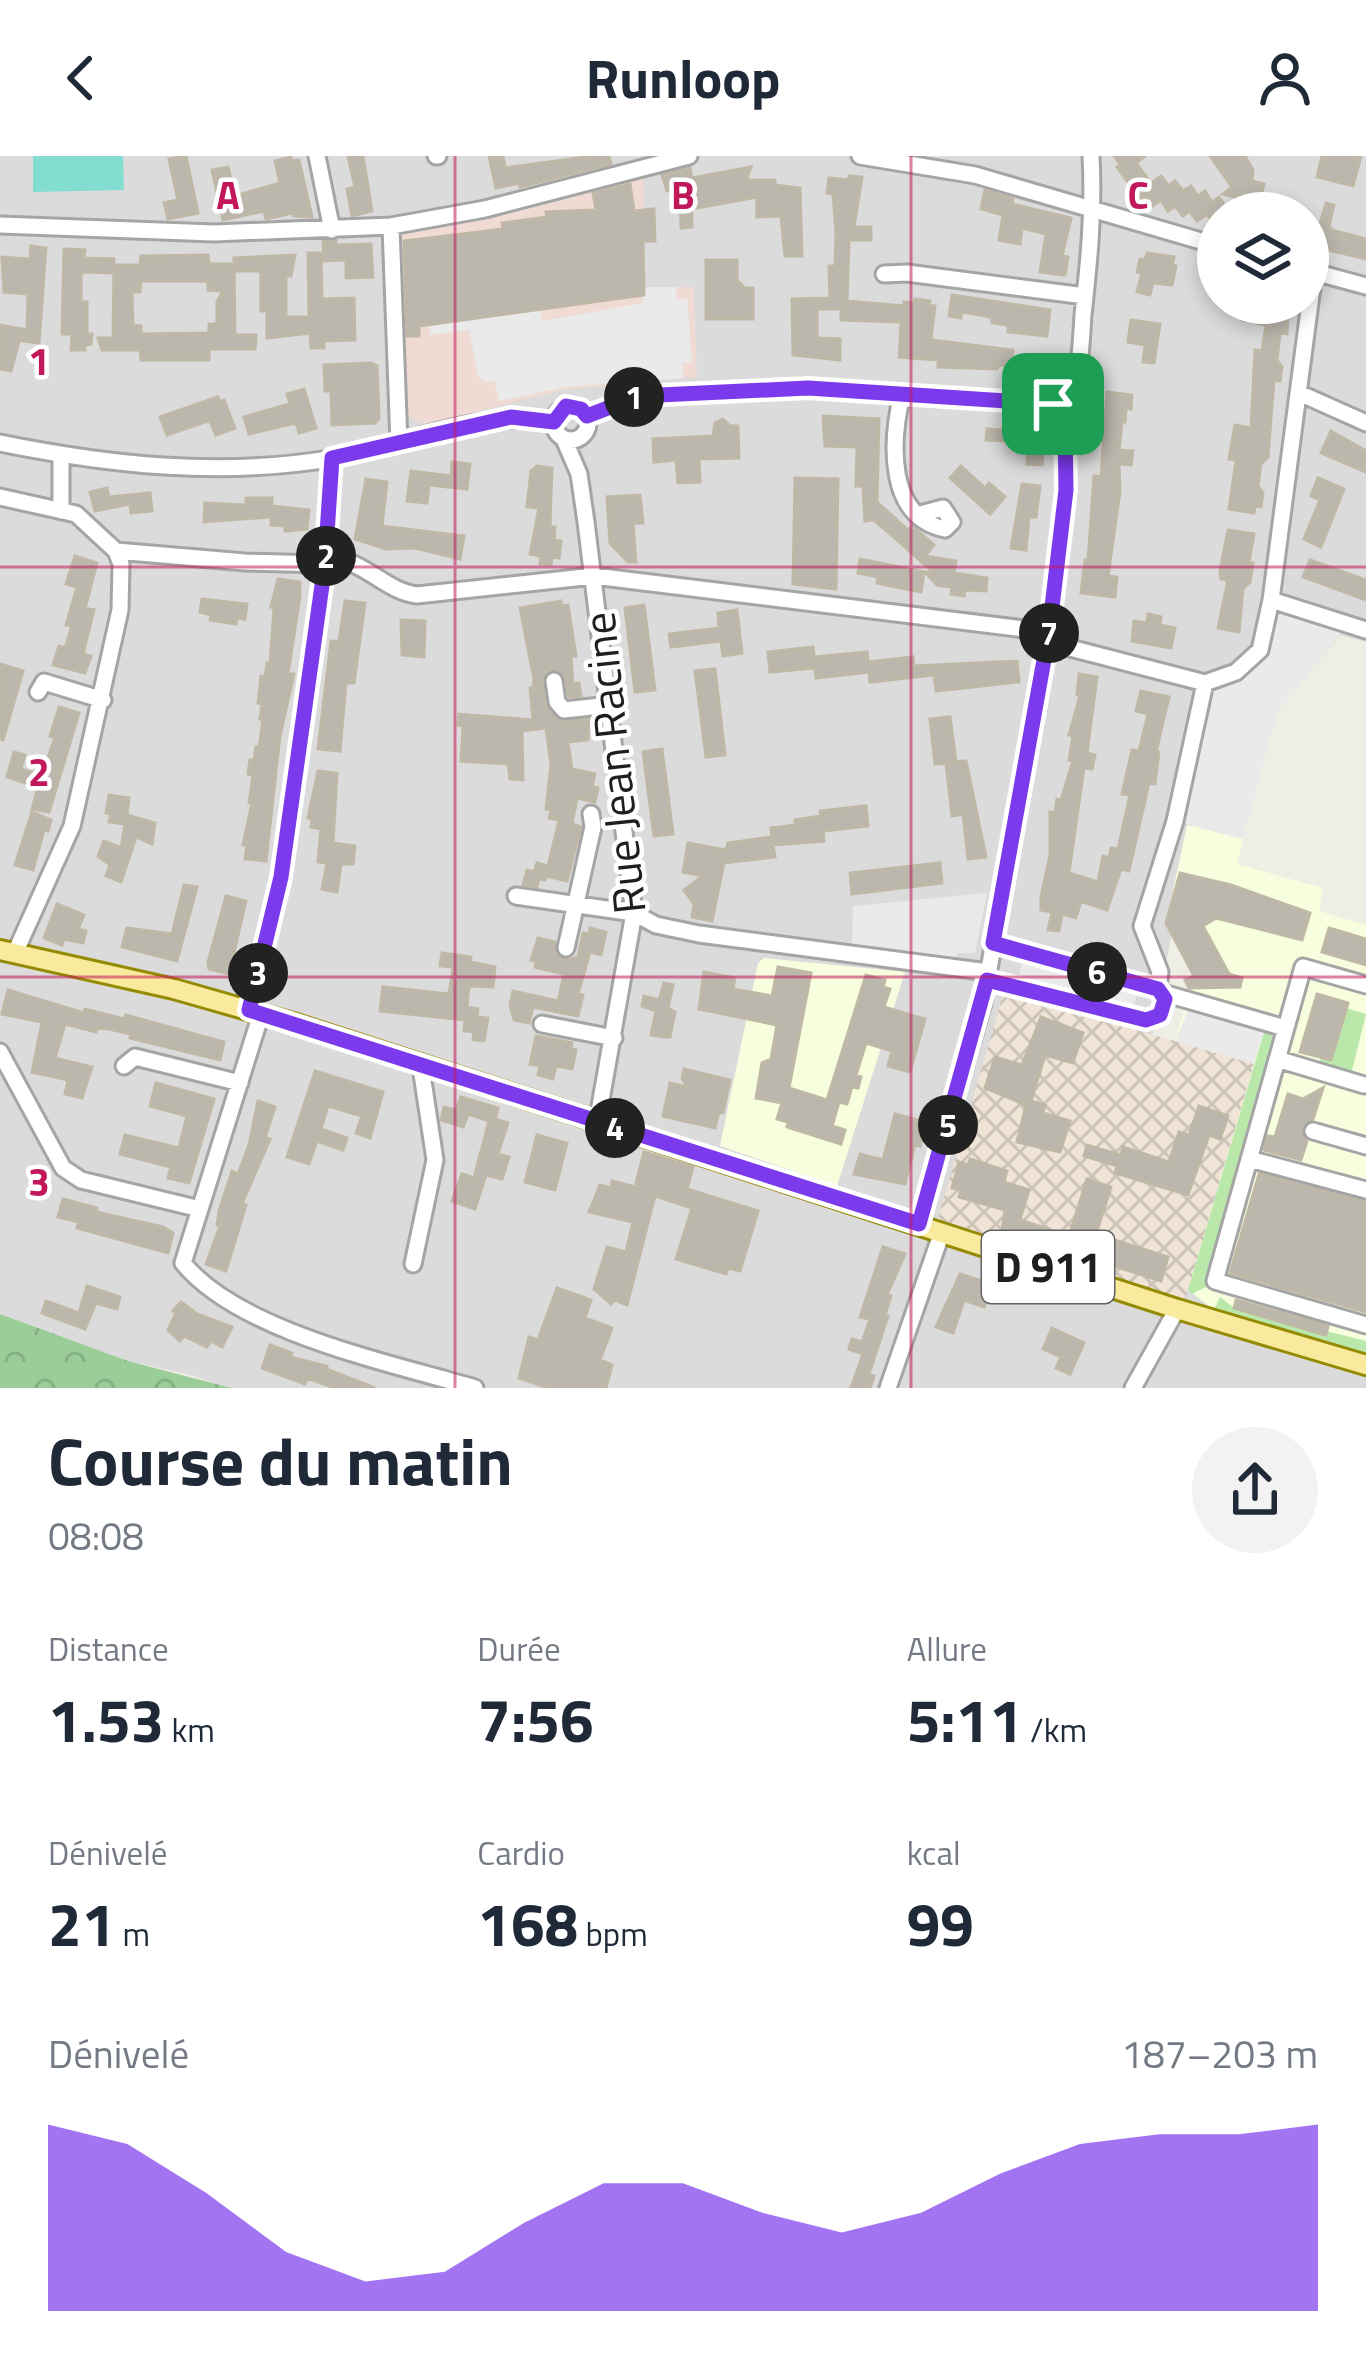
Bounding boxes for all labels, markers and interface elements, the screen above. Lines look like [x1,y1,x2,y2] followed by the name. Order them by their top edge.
[586,37,780,119] text: Runloop
[48,45,114,111] icon: back
[1252,45,1318,111] icon: person
[216,165,240,224] text: A
[671,165,695,224] text: B
[1127,165,1149,224] text: C
[1197,192,1329,324] map controls
[1197,192,1329,324] button: layers
[28,331,50,390] text: 1
[1002,353,1104,455] pin
[604,367,664,427] pin: 1
[1020,371,1086,437] icon: arrive
[625,372,643,422] text: 1
[296,526,356,586] pin: 2
[317,531,335,581] text: 2
[1019,603,1079,663] pin: 7
[1040,608,1058,658] text: 7
[563,609,663,917] street label: Rue Jean Racine
[28,742,50,801] text: 2
[1067,942,1127,1002] pin: 6
[228,943,288,1003] pin: 3
[1088,947,1106,997] text: 6
[249,948,267,998] text: 3
[918,1095,978,1155] pin: 5
[585,1098,645,1158] pin: 4
[939,1100,957,1150] text: 5
[606,1103,624,1153] text: 4
[28,1152,50,1211] text: 3
[982,1231,1114,1303] road number: D 911
[48,1410,513,1511] text: Course du matin
[1192,1427,1318,1553] button: share
[48,1506,144,1565] text: 08:08
[48,1624,169,1674] text: Distance
[477,1624,561,1674] text: Durée
[907,1624,987,1674] text: Allure
[48,1674,164,1765] text: 1.53
[477,1674,594,1765] text: 7:56
[907,1674,1023,1765] text: 5:11
[164,1705,215,1755] text: km
[1023,1705,1087,1755] text: /km
[48,1828,167,1878] text: Dénivelé
[477,1828,565,1878] text: Cardio
[907,1828,961,1878] text: kcal
[48,1878,115,1969] text: 21
[477,1878,578,1969] text: 168
[907,1878,974,1969] text: 99
[115,1909,150,1959] text: m
[578,1909,648,1959] text: bpm
[48,2024,189,2083] text: Dénivelé
[1121,2024,1318,2083] text: 187–203 m

